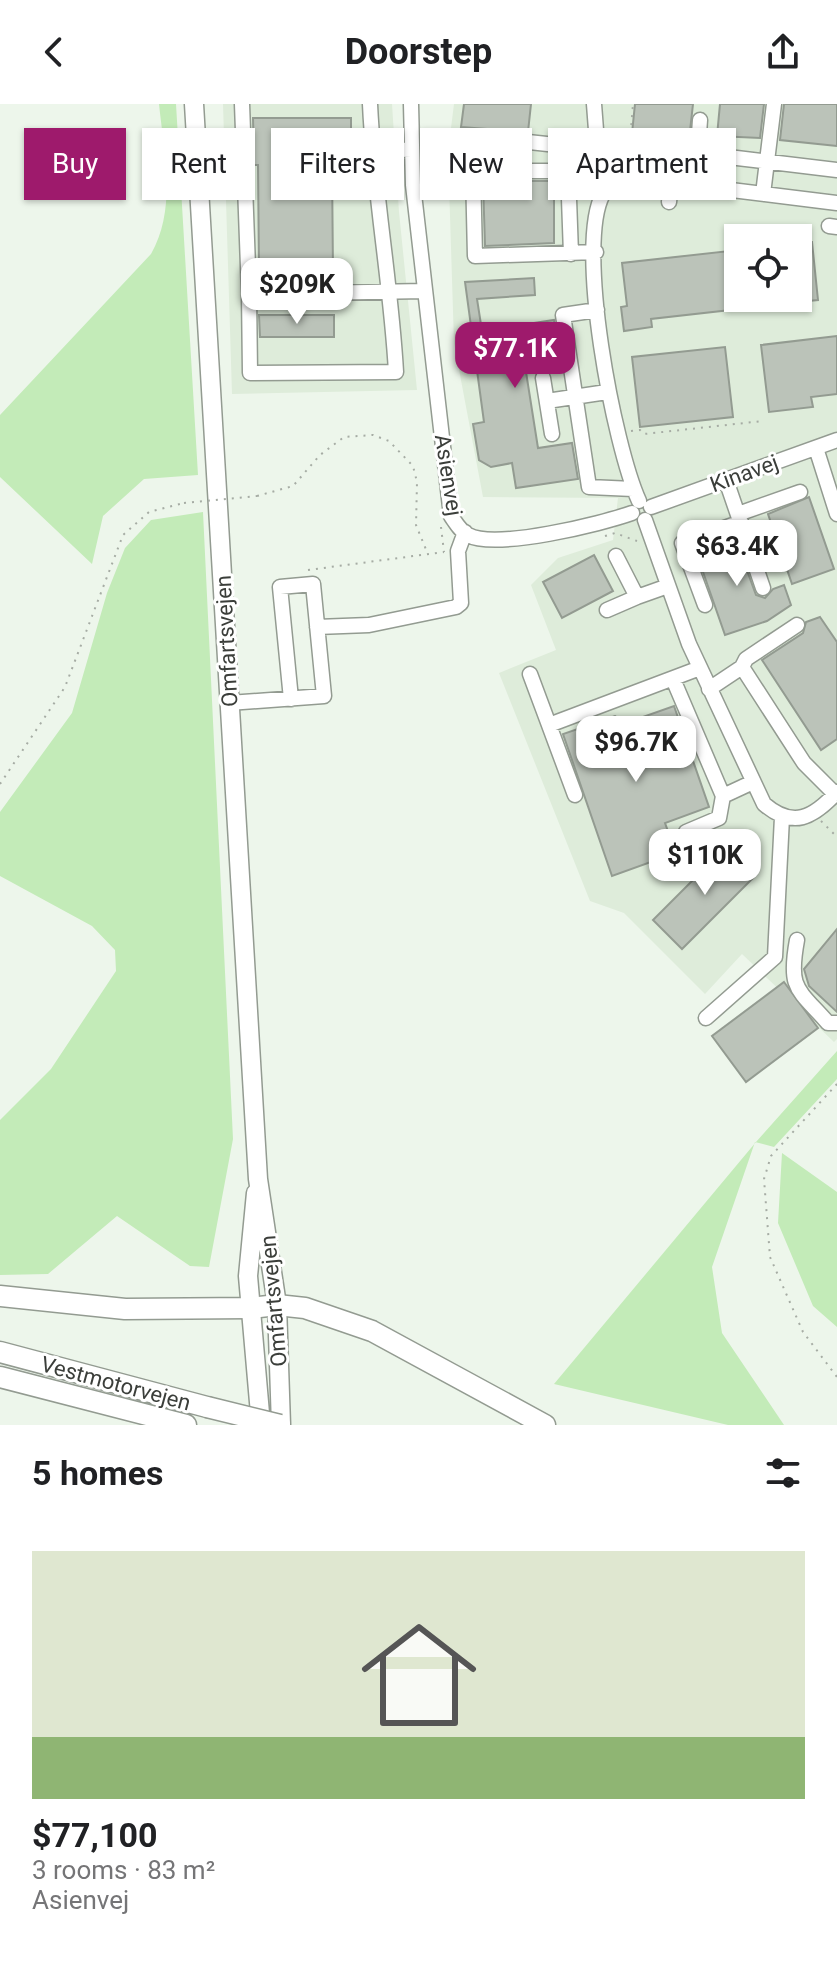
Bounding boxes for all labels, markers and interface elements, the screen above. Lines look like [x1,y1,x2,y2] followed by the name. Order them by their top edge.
[32,30,76,74] icon: back
[761,30,805,74] icon: share
[345,31,492,73] text: Doorstep
[24,128,126,200] chip: Buy
[142,128,255,200] chip: Rent
[271,128,404,200] chip: Filters
[420,128,532,200] chip: New
[548,128,736,200] chip: Apartment
[724,224,812,312] map controls
[724,224,812,312] button: locate
[241,258,353,326] pin: $209K
[259,269,335,299] text: $209K
[450,322,580,390] pin: $77.1K
[473,333,557,363] text: $77.1K
[430,432,467,518] street label: Asienvej
[707,450,782,497] street label: Kinavej
[672,520,802,588] pin: $63.4K
[695,531,779,561] text: $63.4K
[211,574,242,707] street label: Omfartsvejen
[571,716,701,784] pin: $96.7K
[594,727,678,757] text: $96.7K
[649,829,761,897] pin: $110K
[667,840,743,870] text: $110K
[255,1234,292,1368] street label: Omfartsvejen
[38,1351,194,1415] street label: Vestmotorvejen
[761,1451,805,1495] icon: filters
[32,1453,163,1493] text: 5 homes
[347,1603,491,1747] icon: home
[32,1815,157,1855] text: $77,100
[32,1855,215,1885] text: 3 rooms · 83 m²
[32,1885,129,1915] text: Asienvej

